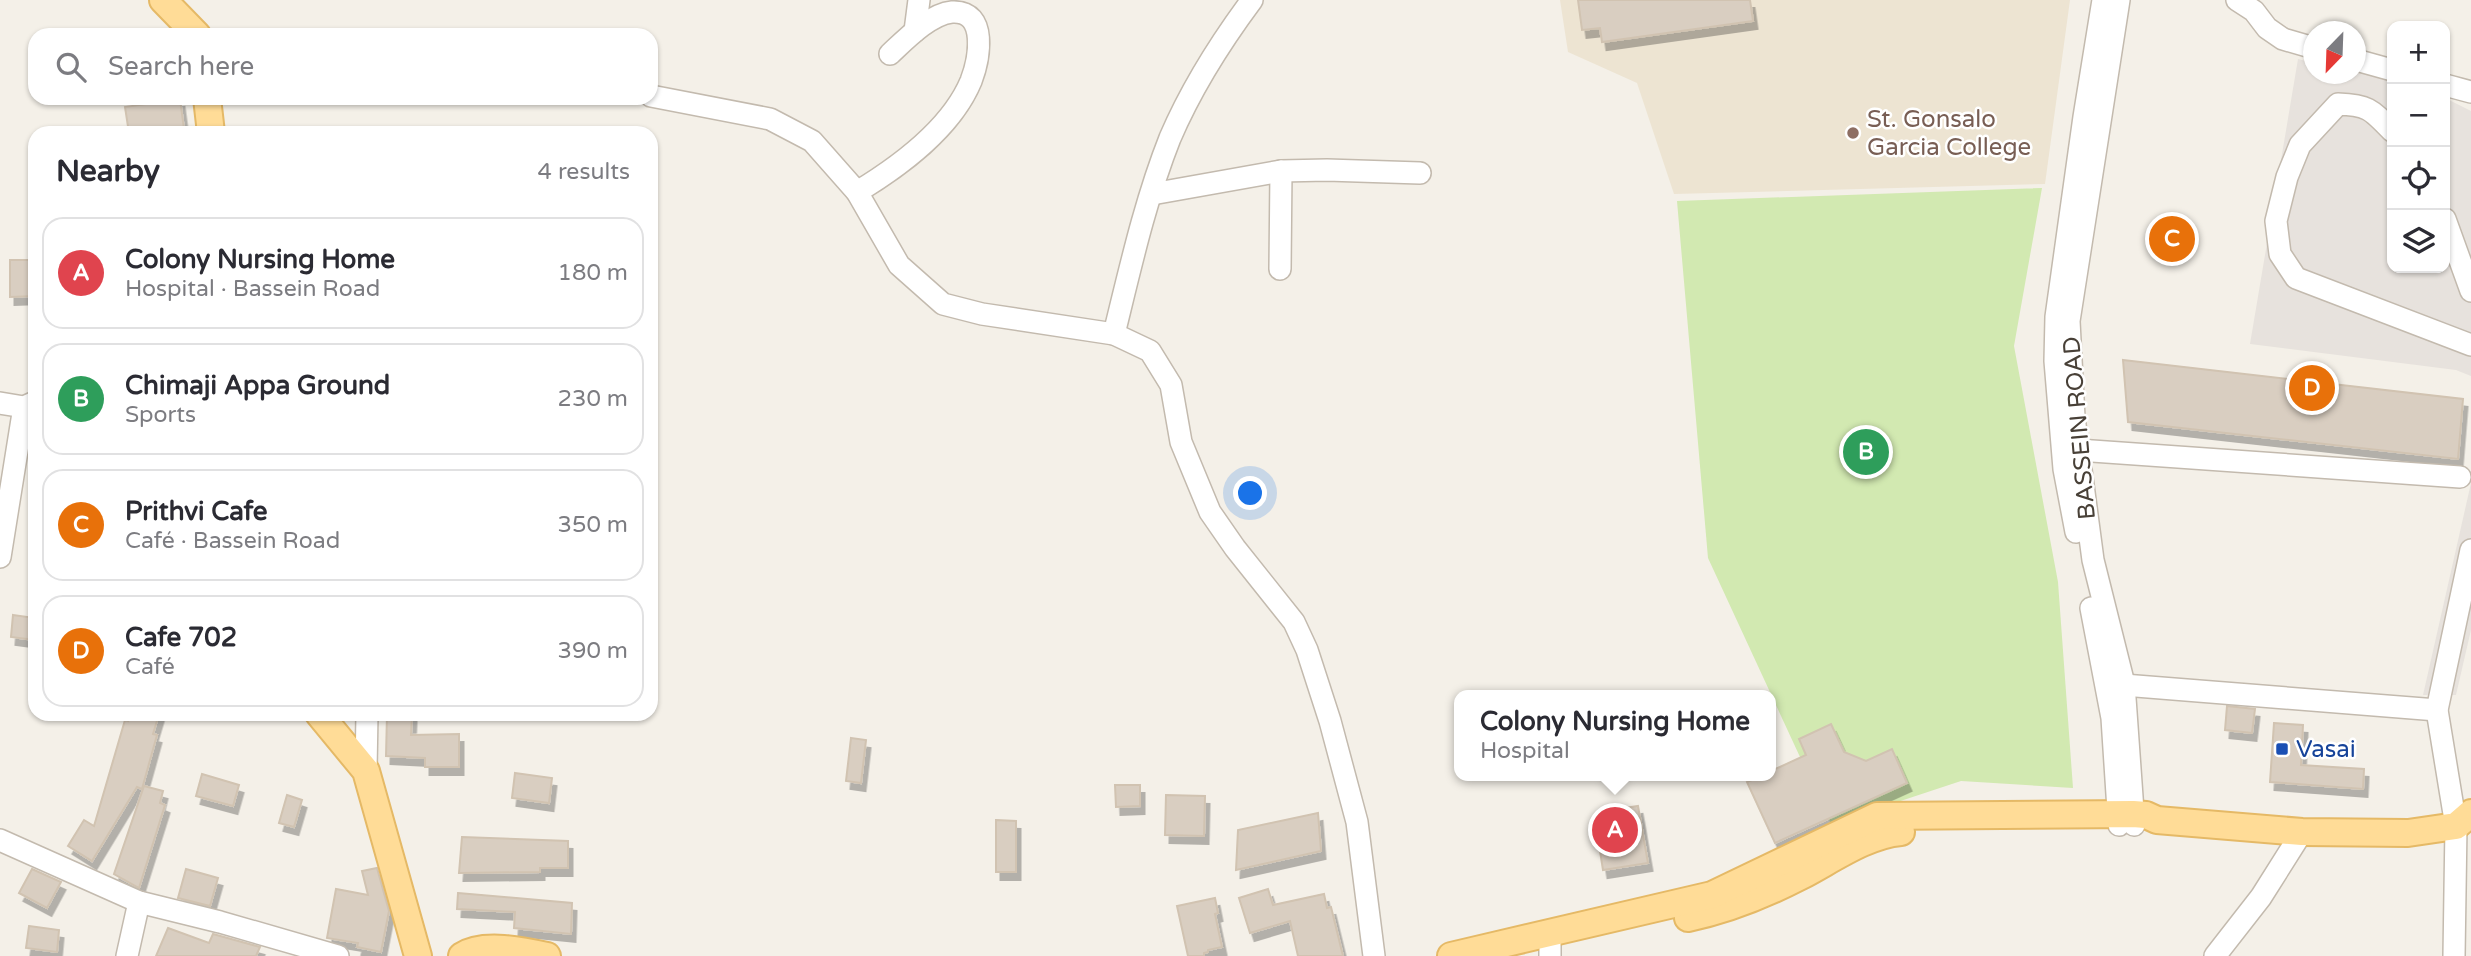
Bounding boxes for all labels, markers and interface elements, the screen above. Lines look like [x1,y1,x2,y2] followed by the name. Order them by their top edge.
[2303,21,2366,84] north arrow
[2387,21,2450,273] map controls
[2387,21,2450,84] button: +
[28,28,658,105] search box
[52,48,90,86] icon: search
[108,51,254,82] text: Search here
[2387,84,2450,147] button: −
[1867,105,2031,162] place label: St. Gonsalo Garcia College
[1845,125,1861,141] marker: St. Gonsalo Garcia College
[2387,147,2450,210] button: locate
[56,153,160,190] text: Nearby
[537,158,630,186] text: 4 results
[2387,210,2450,273] button: layers
[2149,213,2195,265] pin: C
[125,244,395,275] text: Colony Nursing Home
[72,259,90,287] text: A
[558,259,628,287] text: 180 m
[125,275,380,303] text: Hospital · Bassein Road
[2057,335,2102,521] street label: BASSEIN ROAD
[2289,362,2335,414] pin: D
[125,370,390,401] text: Chimaji Appa Ground
[73,385,89,413] text: B
[558,385,628,413] text: 230 m
[125,401,196,429] text: Sports
[1843,426,1889,478] pin: B
[1233,476,1267,510] your location
[125,496,267,527] text: Prithvi Cafe
[73,511,89,539] text: C
[558,511,628,539] text: 350 m
[125,527,340,555] text: Café · Bassein Road
[125,622,237,653] text: Cafe 702
[72,637,90,665] text: D
[558,637,628,665] text: 390 m
[125,653,175,681] text: Café
[1454,690,1776,781] popup
[1480,706,1750,737] text: Colony Nursing Home
[2296,735,2356,764] place label: Vasai
[1480,737,1570,765] text: Hospital
[2274,741,2290,757] marker: Vasai
[1592,804,1638,856] pin: A

